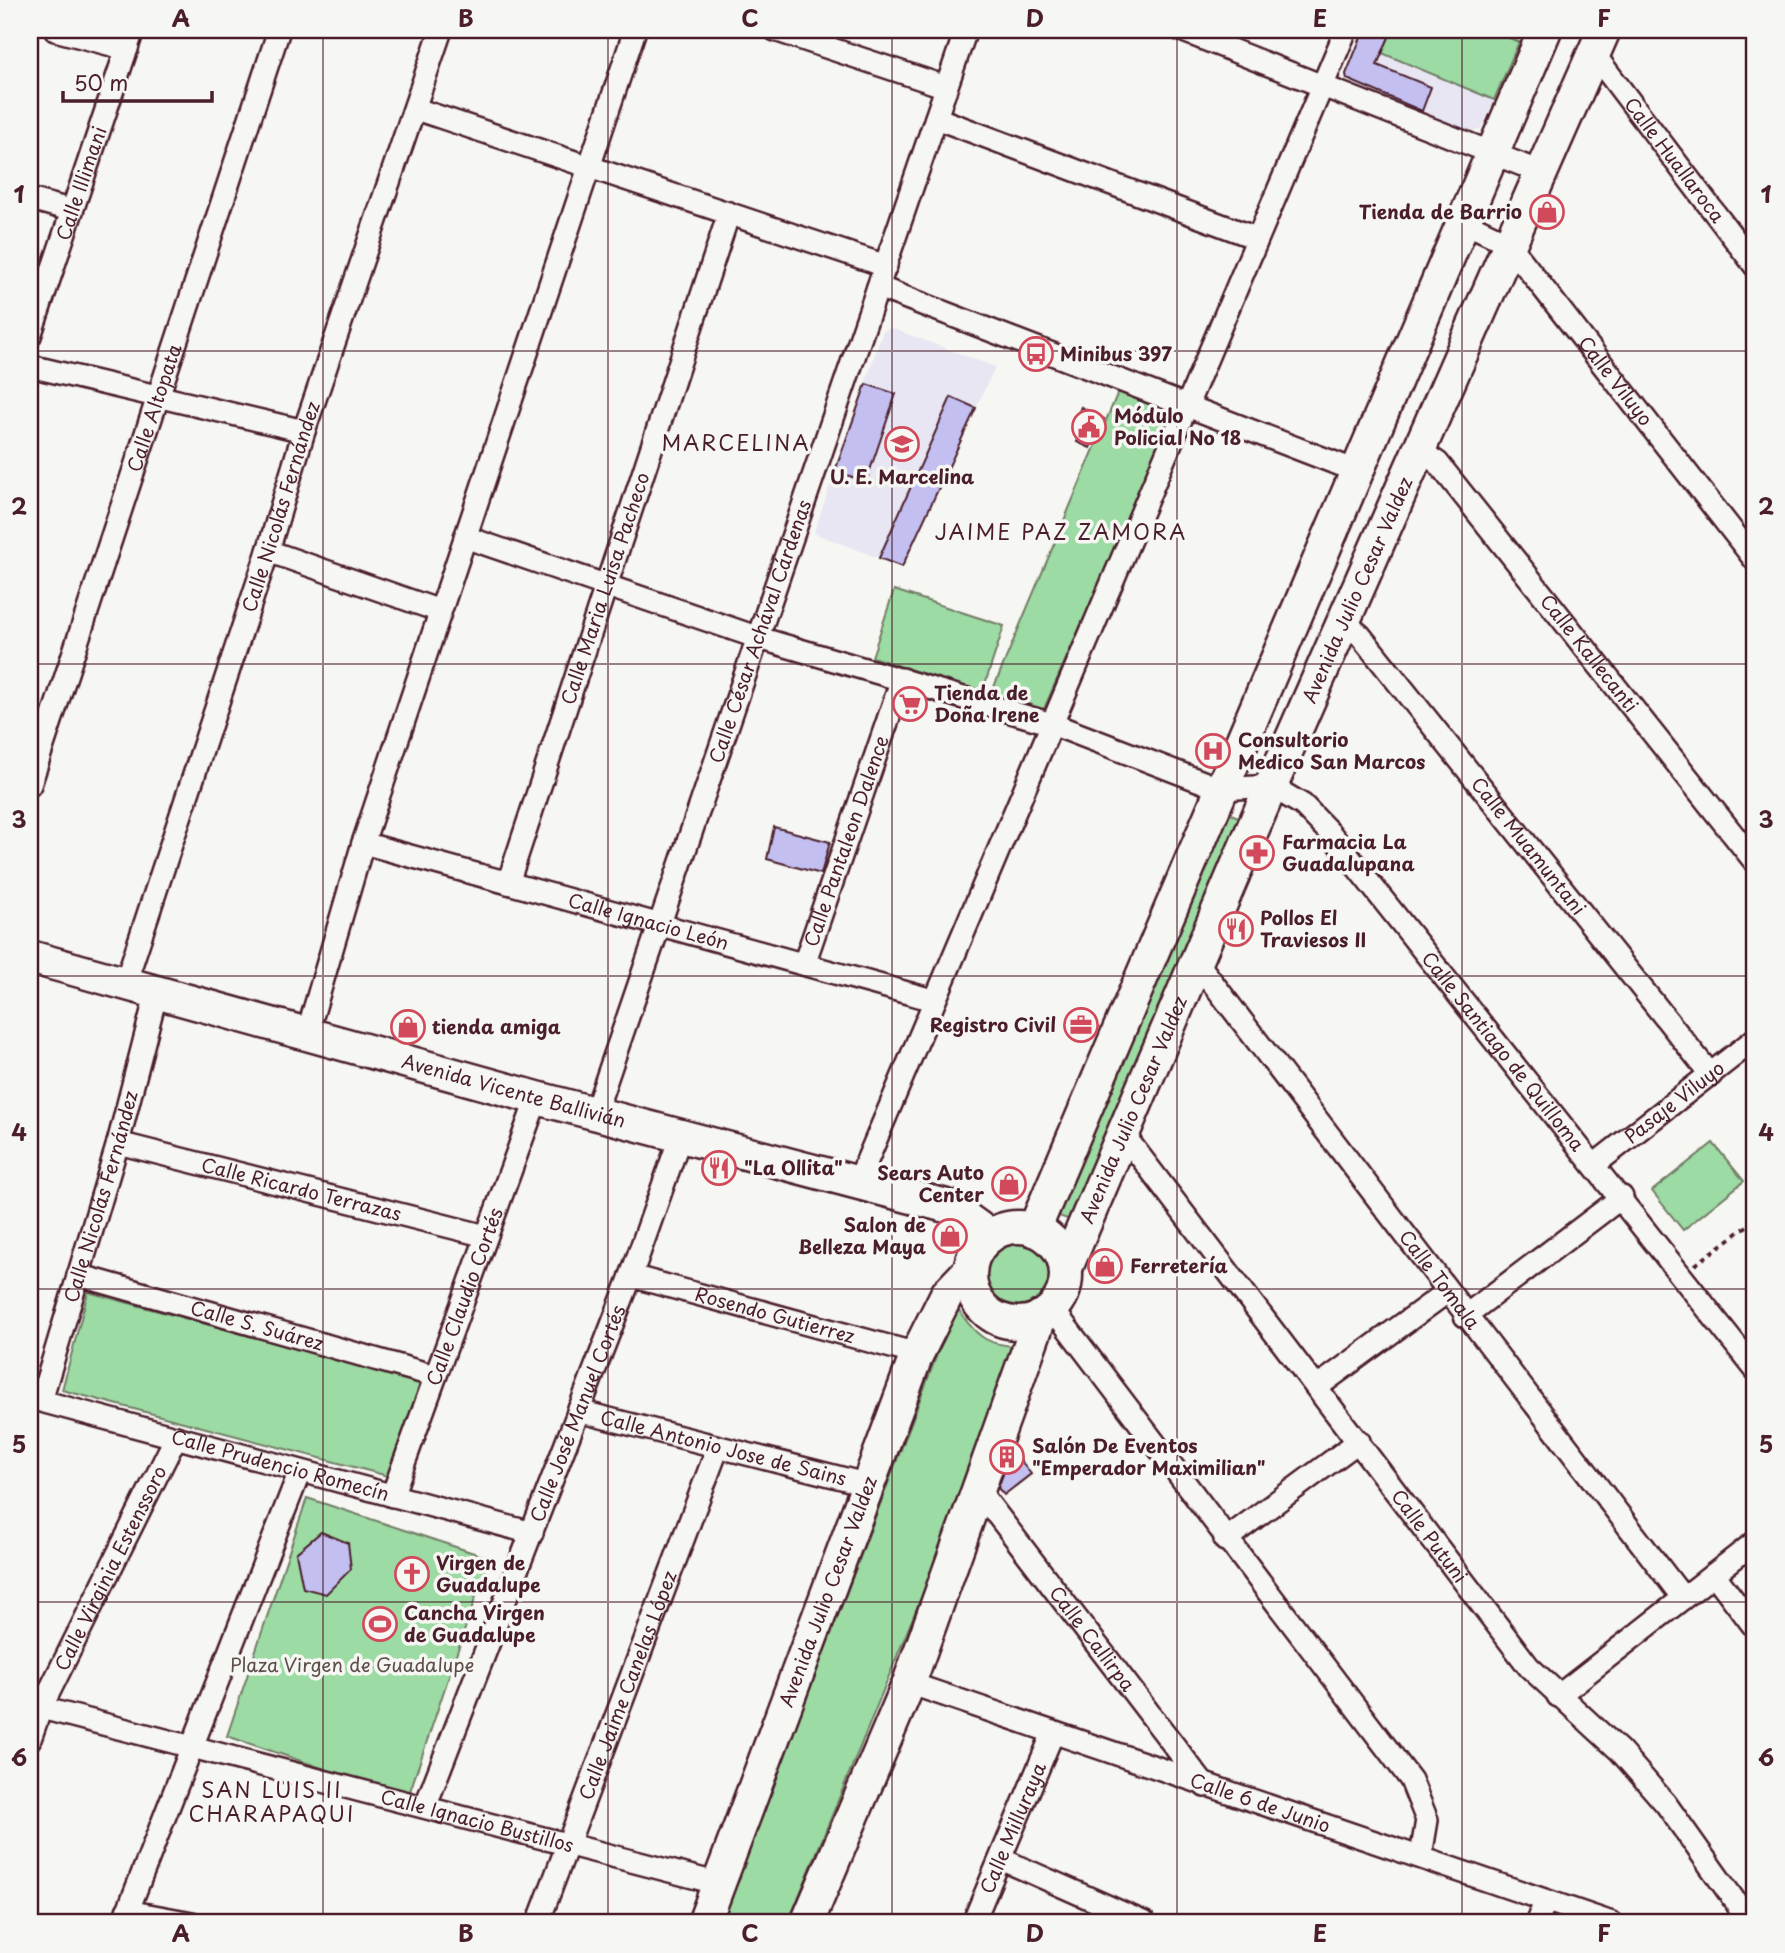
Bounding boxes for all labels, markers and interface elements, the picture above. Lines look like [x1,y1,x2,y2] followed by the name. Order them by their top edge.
[172,0,190,35] text: A
[458,0,474,35] text: B
[741,0,759,35] text: C
[1026,0,1044,35] text: D
[1313,0,1327,35] text: E
[1597,0,1611,35] text: F
[63,60,212,104] scale bar
[74,66,128,98] text: 50 m
[1618,91,1732,228] street label: Calle Huallaroca
[48,122,113,244] street label: Calle Illimani
[14,176,25,211] text: 1
[1761,176,1772,211] text: 1
[1528,193,1566,231] shop icon: Tienda de Barrio
[1359,197,1522,225] place label: Tienda de Barrio
[1572,330,1660,431] street label: Calle Viluyo
[1017,335,1055,373] bus stop icon: Minibus 397
[1060,339,1172,367] place label: Minibus 397
[119,340,188,475] street label: Calle Altopata
[234,397,326,616] street label: Calle Nicolás Fernández
[1114,401,1242,451] place label: Módulo Policial No 18
[1070,408,1108,446] public building icon: Módulo Policial No 18
[883,425,921,463] school or university icon: U. E. Marcelina
[661,426,811,458] district label: MARCELINA
[830,462,974,490] place label: U. E. Marcelina
[553,468,656,708] street label: Calle Maria Luisa Pacheco
[1294,472,1419,707] street label: Avenida Julio Cesar Valdez
[11,488,27,523] text: 2
[1758,488,1774,523] text: 2
[701,496,817,767] street label: Calle César Achával Cárdenas
[935,515,1187,547] district label: JAIME PAZ ZAMORA
[1534,588,1646,718] street label: Calle Kallecanti
[934,678,1040,728] place label: Tienda de Doña Irene
[891,685,929,723] supermarket icon: Tienda de Doña Irene
[1238,725,1425,775] place label: Consultorio Medico San Marcos
[796,731,895,950] street label: Calle Pantaleon Dalence
[1194,732,1232,770] hospital icon: Consultorio Medico San Marcos
[1465,770,1593,921] street label: Calle Muamuntani
[11,801,27,836] text: 3
[1758,801,1774,836] text: 3
[1282,827,1415,877] place label: Farmacia La Guadalupana
[1238,834,1276,872] pharmacy icon: Farmacia La Guadalupana
[565,885,732,956] street label: Calle Ignacio León
[1260,903,1366,953] place label: Pollos El Traviesos II
[1217,910,1255,948] restaurant icon: Pollos El Traviesos II
[1416,945,1592,1157] street label: Calle Santiago de Quilloma
[1072,991,1193,1227] street label: Avenida Julio Cesar Valdez
[1062,1006,1100,1044] office icon: Registro Civil
[389,1008,427,1046] shop icon: tienda amiga
[930,1010,1056,1038] place label: Registro Civil
[432,1012,561,1040] place label: tienda amiga
[399,1046,629,1134] street label: Avenida Vicente Ballivián
[1618,1053,1730,1149] street label: Pasaje Viluyo
[56,1087,144,1306] street label: Calle Nicolás Fernández
[11,1114,27,1149] text: 4
[1758,1114,1774,1149] text: 4
[700,1149,738,1187] restaurant icon: "La Ollita"
[198,1150,404,1227] street label: Calle Ricardo Terrazas
[744,1153,843,1181] place label: "La Ollita"
[877,1158,984,1208] place label: Sears Auto Center
[990,1165,1028,1203] shop icon: Sears Auto Center
[418,1203,509,1389] street label: Calle Claudio Cortés
[798,1210,926,1260] place label: Salon de Belleza Maya
[931,1217,969,1255] shop icon: Salon de Belleza Maya
[1393,1223,1488,1335] street label: Calle Tomala
[1086,1247,1124,1285] shop icon: Ferretería
[1130,1251,1228,1279] place label: Ferretería
[692,1279,858,1349] street label: Rosendo Gutierrez
[187,1293,327,1357] street label: Calle S. Suárez
[522,1300,632,1526] street label: Calle José Manuel Cortés
[598,1402,850,1492] street label: Calle Antonio Jose de Sains
[168,1422,392,1507] street label: Calle Prudencio Romecín
[12,1426,26,1461] text: 5
[1759,1426,1773,1461] text: 5
[1032,1431,1265,1481] place label: Salón De Eventos "Emperador Maximilian"
[988,1438,1026,1476] building icon: Salón De Eventos "Emperador Maximilian"
[47,1460,173,1675] street label: Calle Virginia Estenssoro
[771,1472,883,1711] street label: Avenida Julio Cesar Valdez
[1385,1483,1475,1588] street label: Calle Putuni
[436,1548,541,1598] place label: Virgen de Guadalupe
[393,1555,431,1593] church icon: Virgen de Guadalupe
[571,1567,683,1804] street label: Calle Jaime Canelas López
[1043,1579,1142,1697] street label: Calle Callirpa
[404,1598,545,1648] place label: Cancha Virgen de Guadalupe
[361,1605,399,1643] sports icon: Cancha Virgen de Guadalupe
[230,1650,474,1678] park label: Plaza Virgen de Guadalupe
[11,1739,27,1774] text: 6
[1758,1739,1774,1774] text: 6
[972,1757,1052,1898] street label: Calle Milluraya
[1187,1765,1334,1839] street label: Calle 6 de Junio
[189,1773,355,1829] district label: SAN LUIS II CHARAPAQUI
[378,1782,577,1859] street label: Calle Ignacio Bustillos
[172,1915,190,1950] text: A
[458,1915,474,1950] text: B
[741,1915,759,1950] text: C
[1026,1915,1044,1950] text: D
[1313,1915,1327,1950] text: E
[1597,1915,1611,1950] text: F

